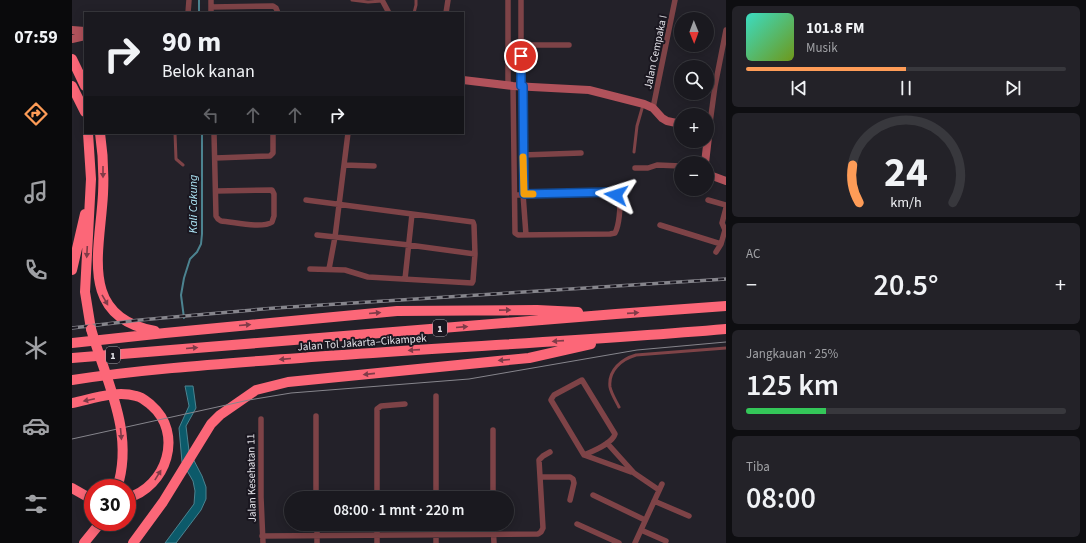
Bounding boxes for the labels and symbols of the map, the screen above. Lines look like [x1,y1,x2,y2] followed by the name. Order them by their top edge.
[674,12,714,52] north arrow
[640,14,671,91] street label: Jalan Cempaka I
[504,39,538,73] pin
[100,166,106,179] one-way arrow
[595,174,637,216] position arrow
[185,175,202,233] water label: Kali Cakung
[84,246,91,258] one-way arrow
[102,294,109,306] one-way arrow
[499,307,512,313] one-way arrow
[627,309,639,316] one-way arrow
[369,310,381,317] one-way arrow
[433,320,447,336] road number: 1
[239,322,251,329] one-way arrow
[456,323,468,330] one-way arrow
[297,330,428,354] street label: Jalan Tol Jakarta–Cikampek
[552,338,564,345] one-way arrow
[186,345,198,351] one-way arrow
[106,347,120,363] road number: 1
[408,347,420,354] one-way arrow
[279,356,291,362] one-way arrow
[498,357,510,363] one-way arrow
[363,370,375,377] one-way arrow
[83,397,95,403] one-way arrow
[118,428,125,440] one-way arrow
[243,433,260,522] street label: Jalan Kesehatan 11
[154,470,161,481] one-way arrow
[84,479,136,531] speed limit sign: 30

